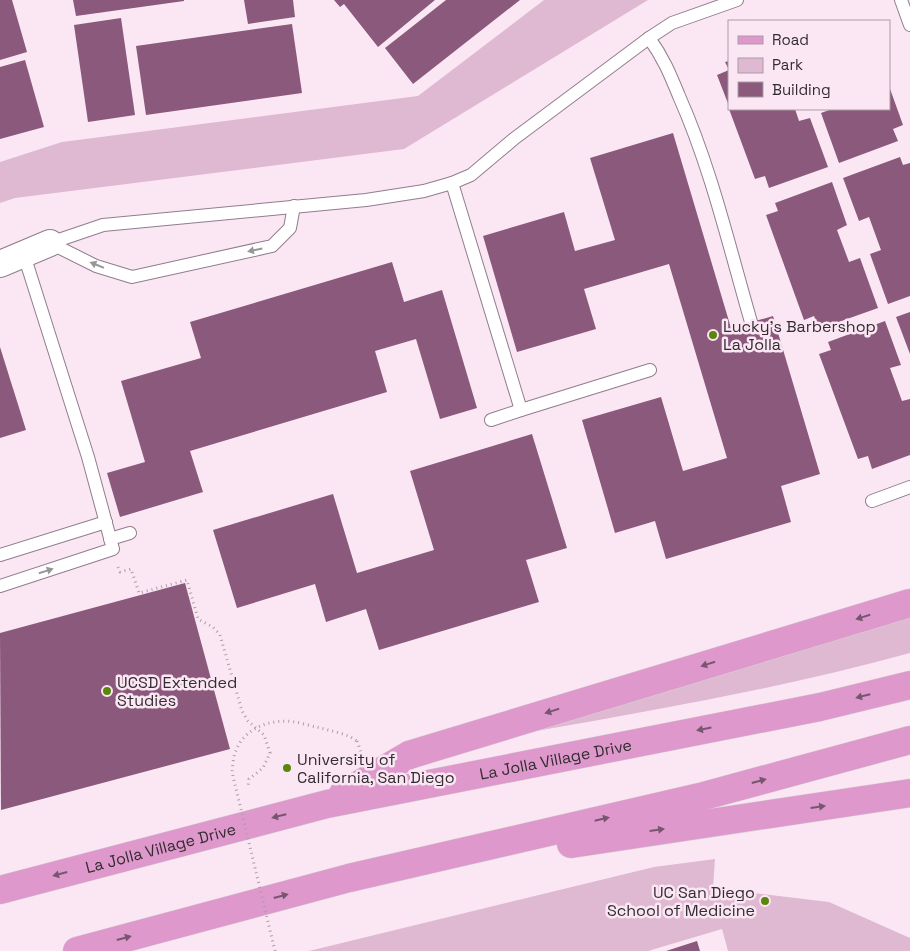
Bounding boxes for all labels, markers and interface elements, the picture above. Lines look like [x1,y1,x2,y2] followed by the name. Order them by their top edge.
[728,20,890,110] legend
[772,30,809,49] text: Road
[772,55,803,74] text: Park
[772,80,831,99] text: Building
[247,246,262,254] one-way arrow
[90,261,104,269] one-way arrow
[723,316,876,355] place label: Lucky's Barbershop La Jolla
[707,329,719,341] marker: Lucky's Barbershop La Jolla
[39,567,54,574] one-way arrow
[856,614,871,622] one-way arrow
[700,661,715,669] one-way arrow
[117,672,237,711] place label: UCSD Extended Studies
[101,685,113,697] marker: UCSD Extended Studies
[855,692,870,700] one-way arrow
[545,708,560,716] one-way arrow
[695,726,711,734] one-way arrow
[477,734,634,784] street label: La Jolla Village Drive
[297,749,455,788] place label: University of California, San Diego
[281,762,293,774] marker: University of California, San Diego
[752,776,767,784] one-way arrow
[810,803,826,811] one-way arrow
[272,812,287,820] one-way arrow
[594,815,609,823] one-way arrow
[83,818,238,878] street label: La Jolla Village Drive
[649,826,665,834] one-way arrow
[52,870,67,878] one-way arrow
[607,882,755,921] place label: UC San Diego School of Medicine
[273,892,288,900] one-way arrow
[759,895,771,907] marker: UC San Diego School of Medicine
[116,934,131,942] one-way arrow

